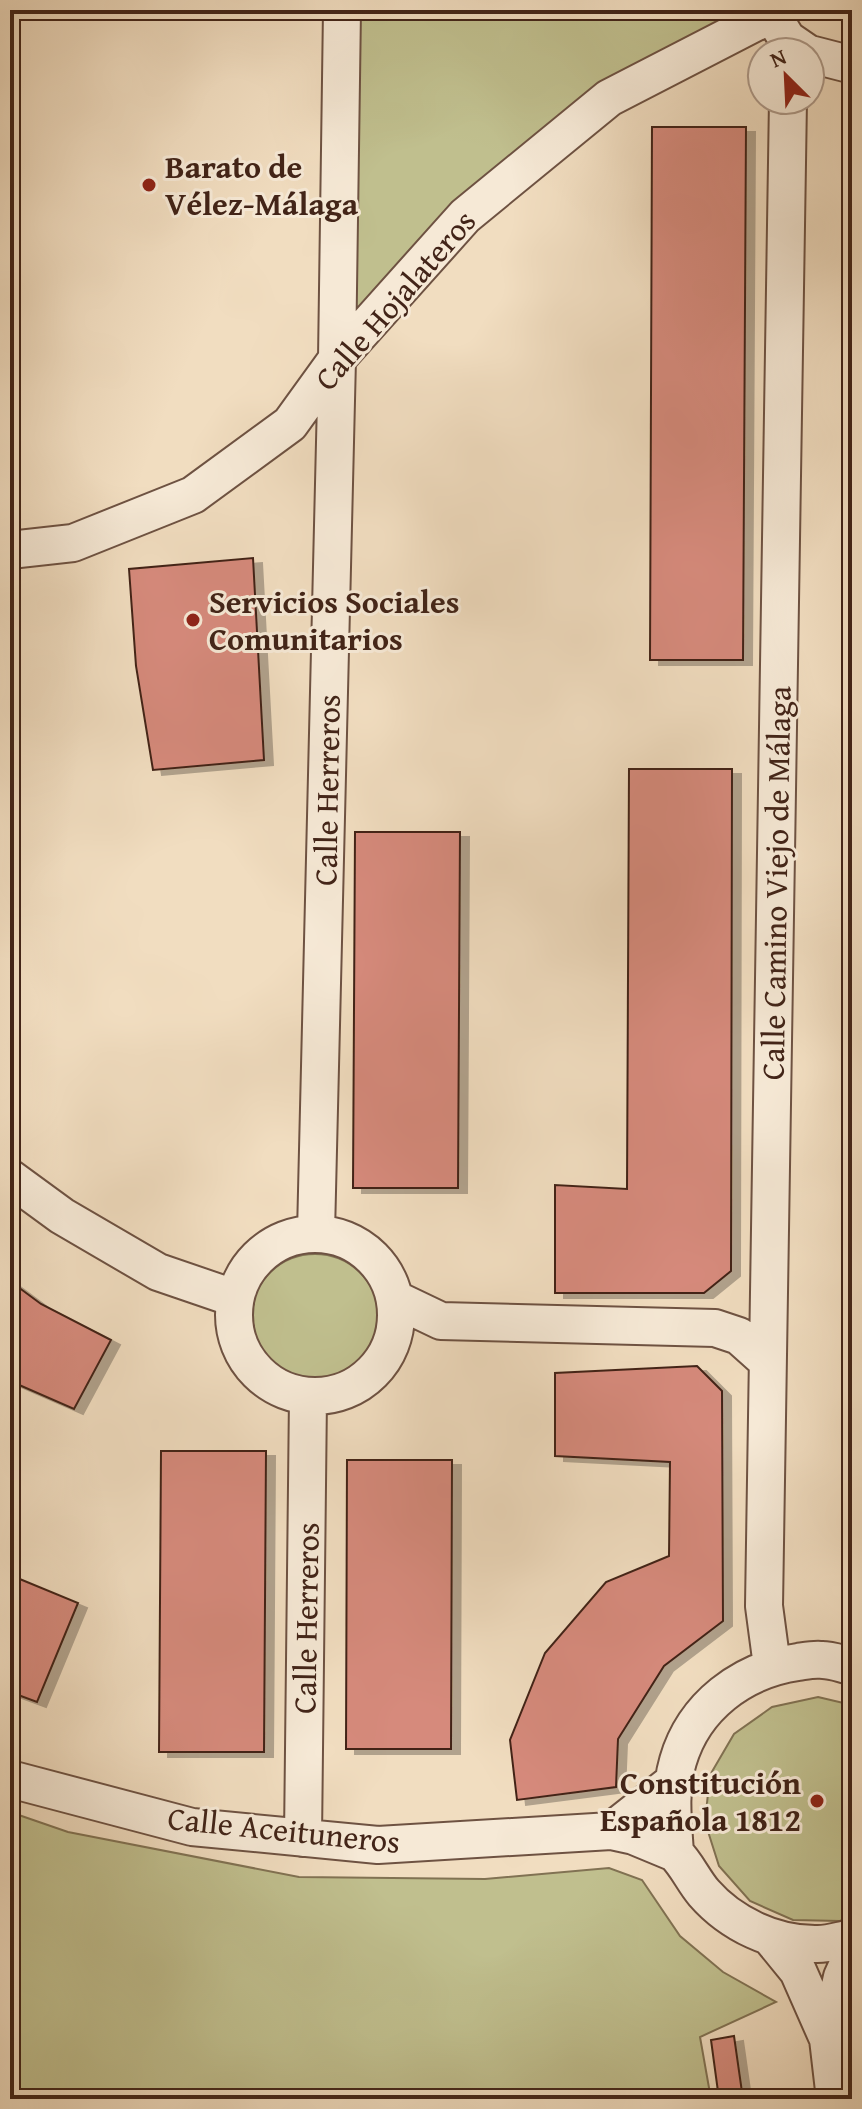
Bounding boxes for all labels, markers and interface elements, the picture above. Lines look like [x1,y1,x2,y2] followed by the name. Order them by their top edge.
[746,36,826,116] north arrow
[765,40,791,75] text: N
[165,143,359,227] place label: Barato de Vélez-Málaga
[140,176,158,194] marker: Barato de Vélez-Málaga
[303,199,486,400] street label: Calle Hojalateros
[209,578,459,662] place label: Servicios Sociales Comunitarios
[184,611,202,629] marker: Servicios Sociales Comunitarios
[749,686,802,1080] street label: Calle Camino Viejo de Málaga
[301,694,352,886] street label: Calle Herreros
[280,1522,331,1714] street label: Calle Herreros
[600,1759,801,1843] place label: Constitución Española 1812
[808,1792,826,1810] marker: Constitución Española 1812
[166,1794,403,1865] street label: Calle Aceituneros

